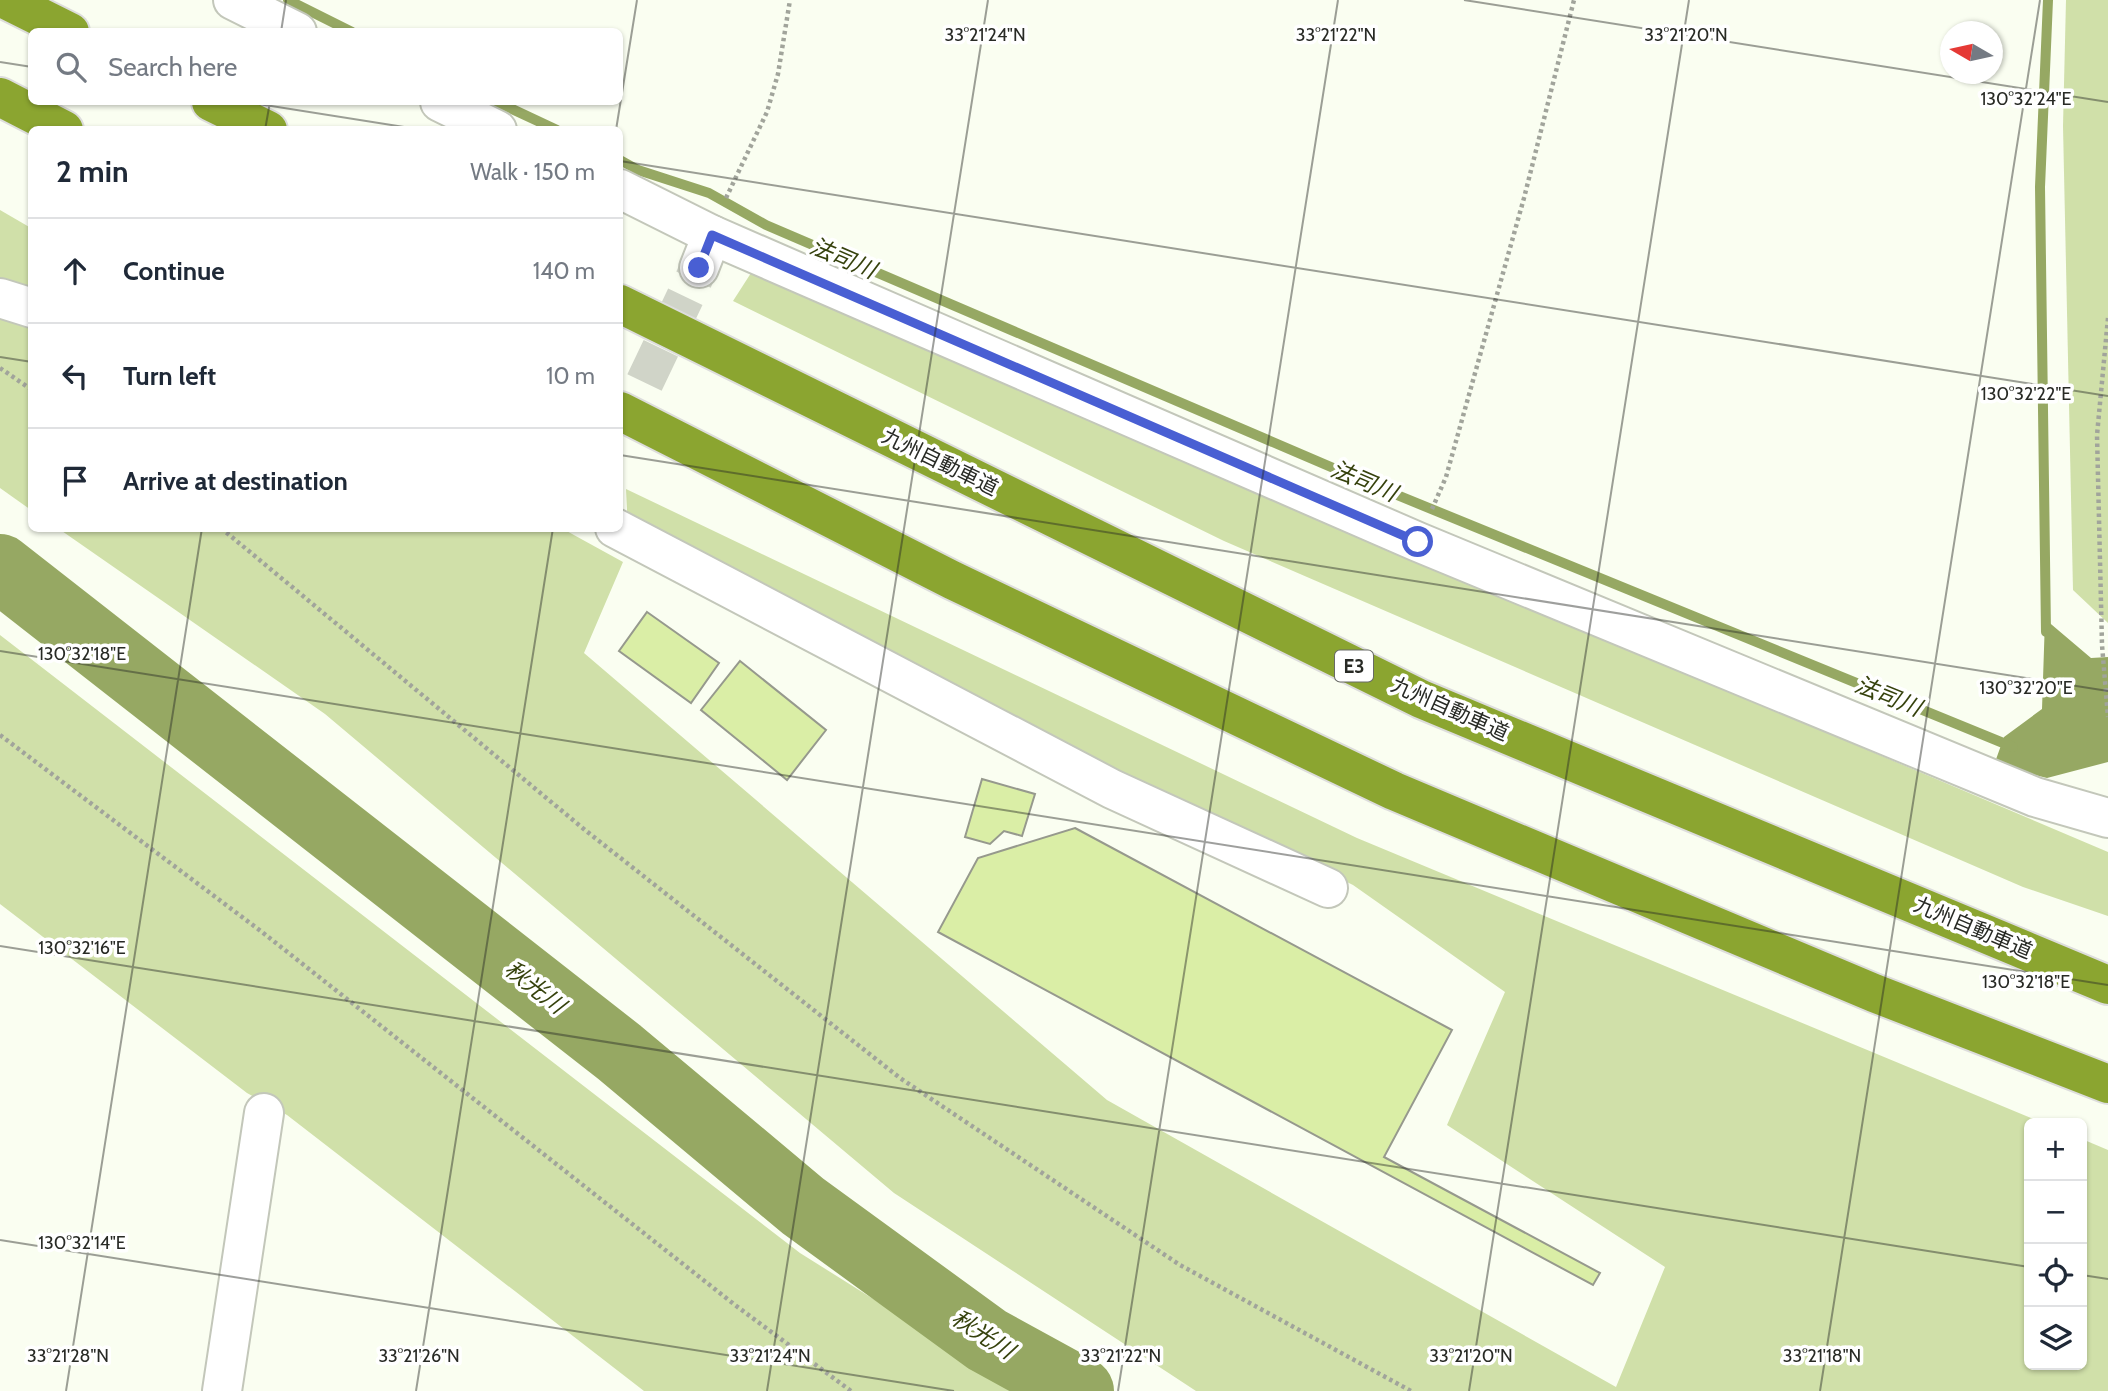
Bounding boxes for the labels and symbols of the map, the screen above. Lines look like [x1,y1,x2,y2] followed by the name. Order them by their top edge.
[1940,21,2003,84] north arrow
[944,24,1026,46] text: 33°21'24"N
[1296,24,1376,46] text: 33°21'22"N
[1644,24,1728,46] text: 33°21'20"N
[1980,88,2072,110] text: 130°32'24"E
[806,232,883,286] water label: 法司川
[683,252,714,283] route end
[1981,383,2071,405] text: 130°32'22"E
[878,423,1002,500] street label: 九州自動車道
[1327,455,1404,509] water label: 法司川
[1402,526,1433,557] route start
[38,643,126,665] text: 130°32'18"E
[1335,650,1373,681] road number: E3
[1851,670,1928,723] water label: 法司川
[1388,671,1513,746] street label: 九州自動車道
[1979,677,2073,699] text: 130°32'20"E
[1910,891,2036,964] street label: 九州自動車道
[38,937,126,959] text: 130°32'16"E
[499,955,573,1021] water label: 秋光川
[1982,971,2070,993] text: 130°32'18"E
[38,1232,126,1254] text: 130°32'14"E
[946,1303,1022,1366] water label: 秋光川
[27,1345,109,1367] text: 33°21'28"N
[378,1345,460,1367] text: 33°21'26"N
[729,1345,811,1367] text: 33°21'24"N
[1081,1345,1161,1367] text: 33°21'22"N
[1429,1345,1513,1367] text: 33°21'20"N
[1783,1345,1861,1367] text: 33°21'18"N

